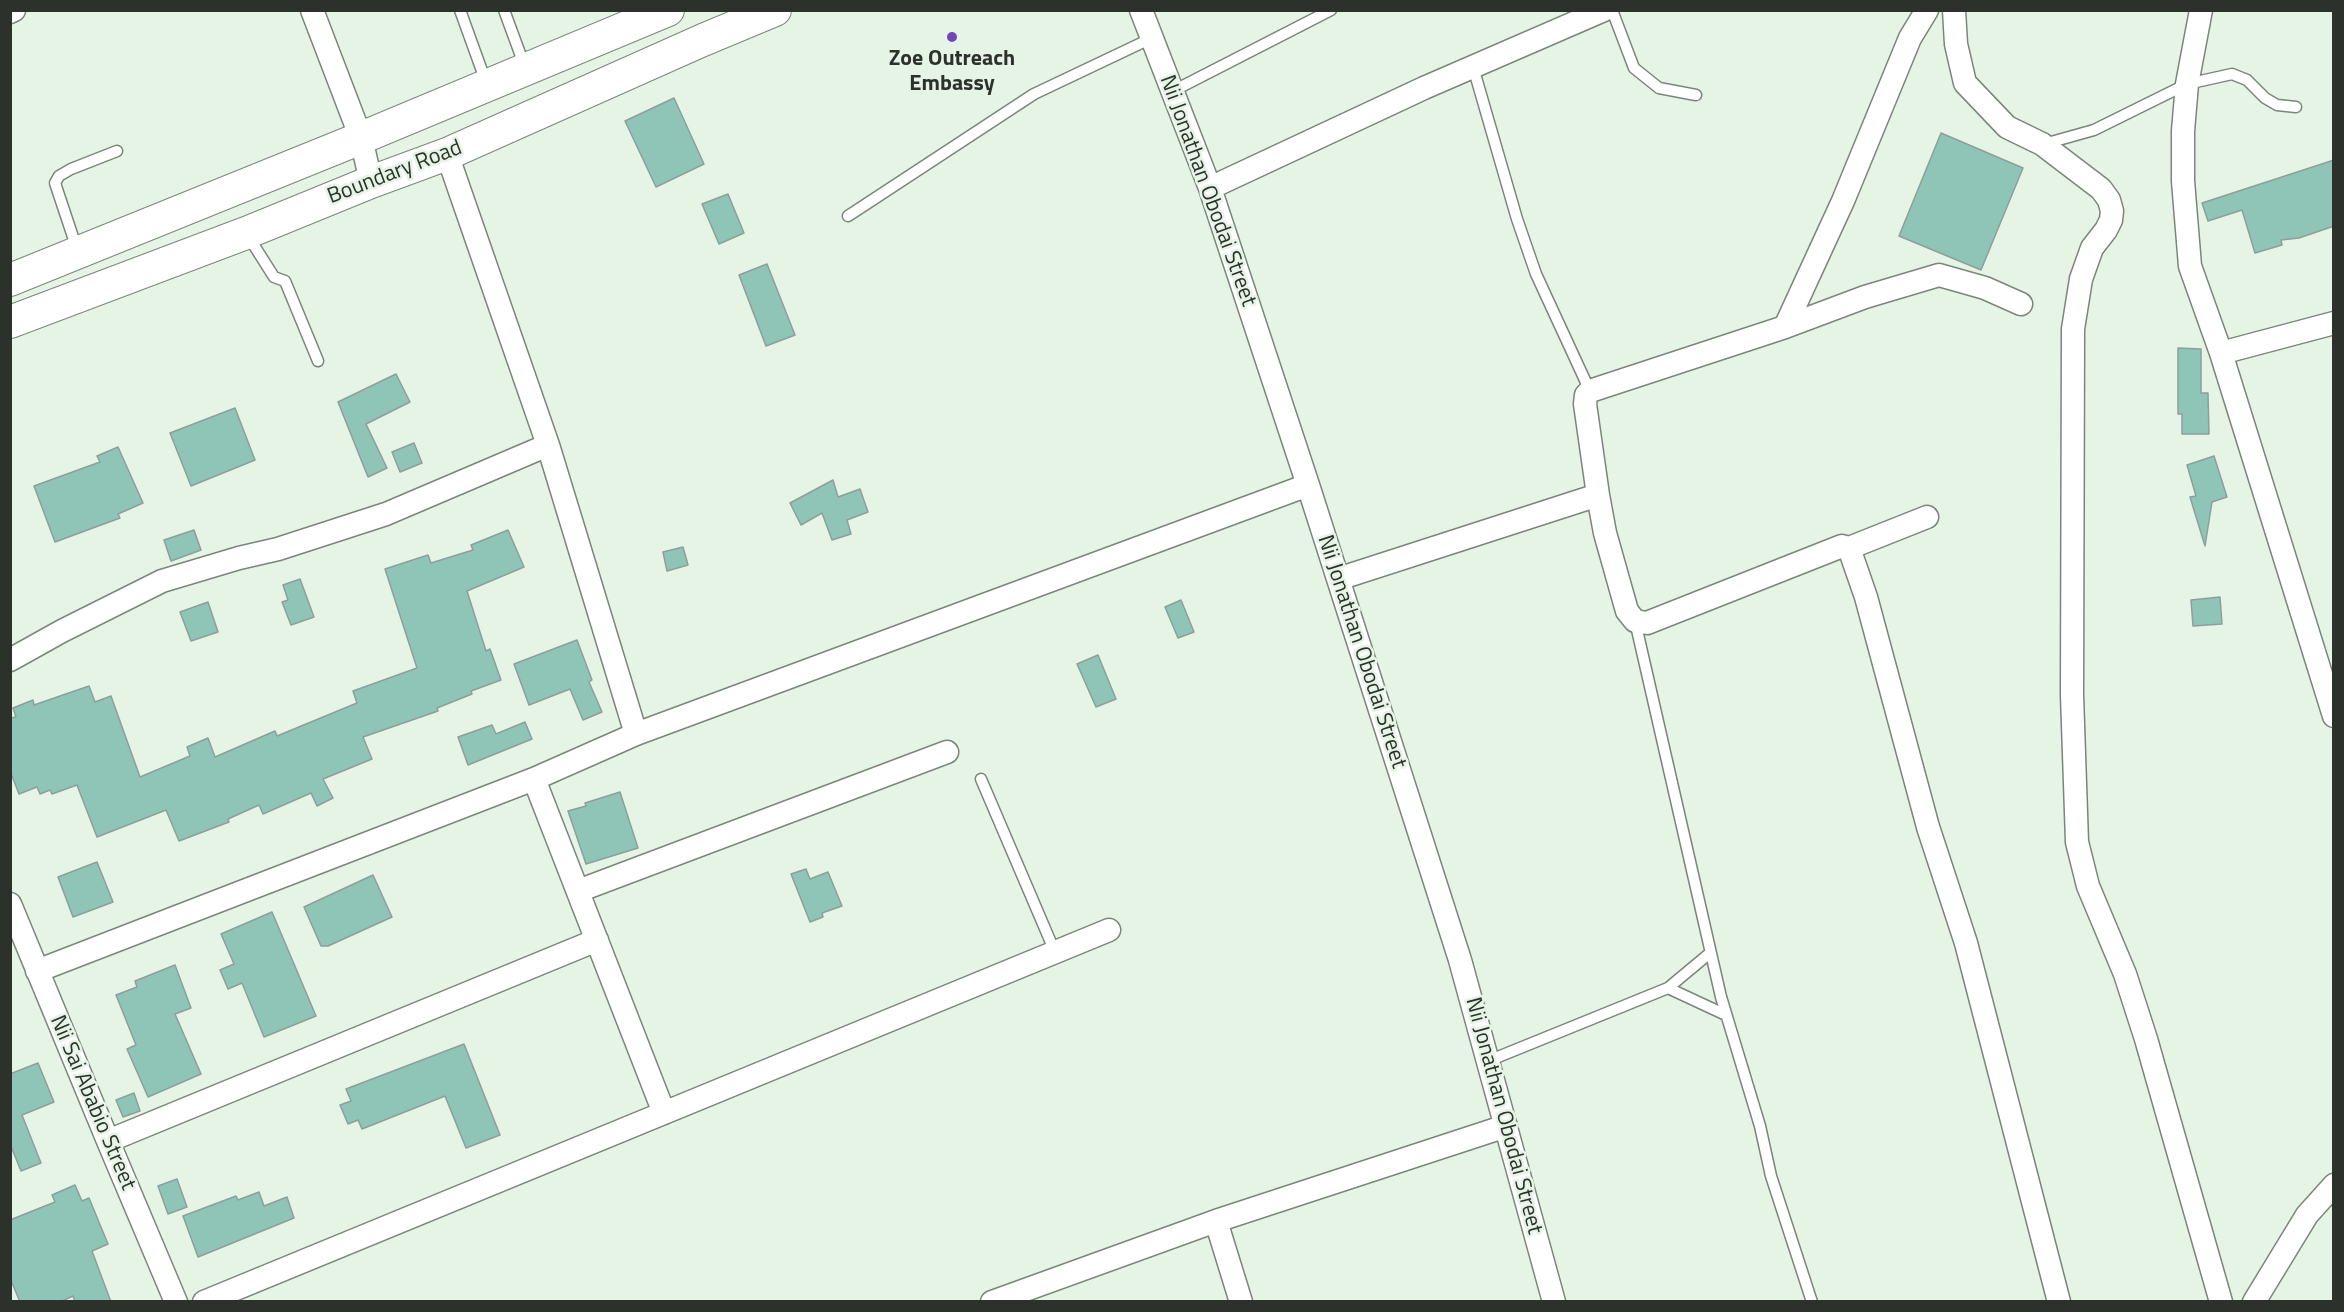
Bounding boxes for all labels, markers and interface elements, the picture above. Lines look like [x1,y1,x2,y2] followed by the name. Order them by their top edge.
[945,30,959,44] marker: Zoe Outreach Embassy
[889,47,1015,98] place label: Zoe Outreach Embassy
[1153,72,1261,310] street label: Nii Jonathan Obodai Street
[324,135,466,211] street label: Boundary Road
[1311,532,1411,772] street label: Nii Jonathan Obodai Street
[1459,995,1547,1237] street label: Nii Jonathan Obodai Street
[43,1012,141,1194] street label: Nii Sai Ababio Street

